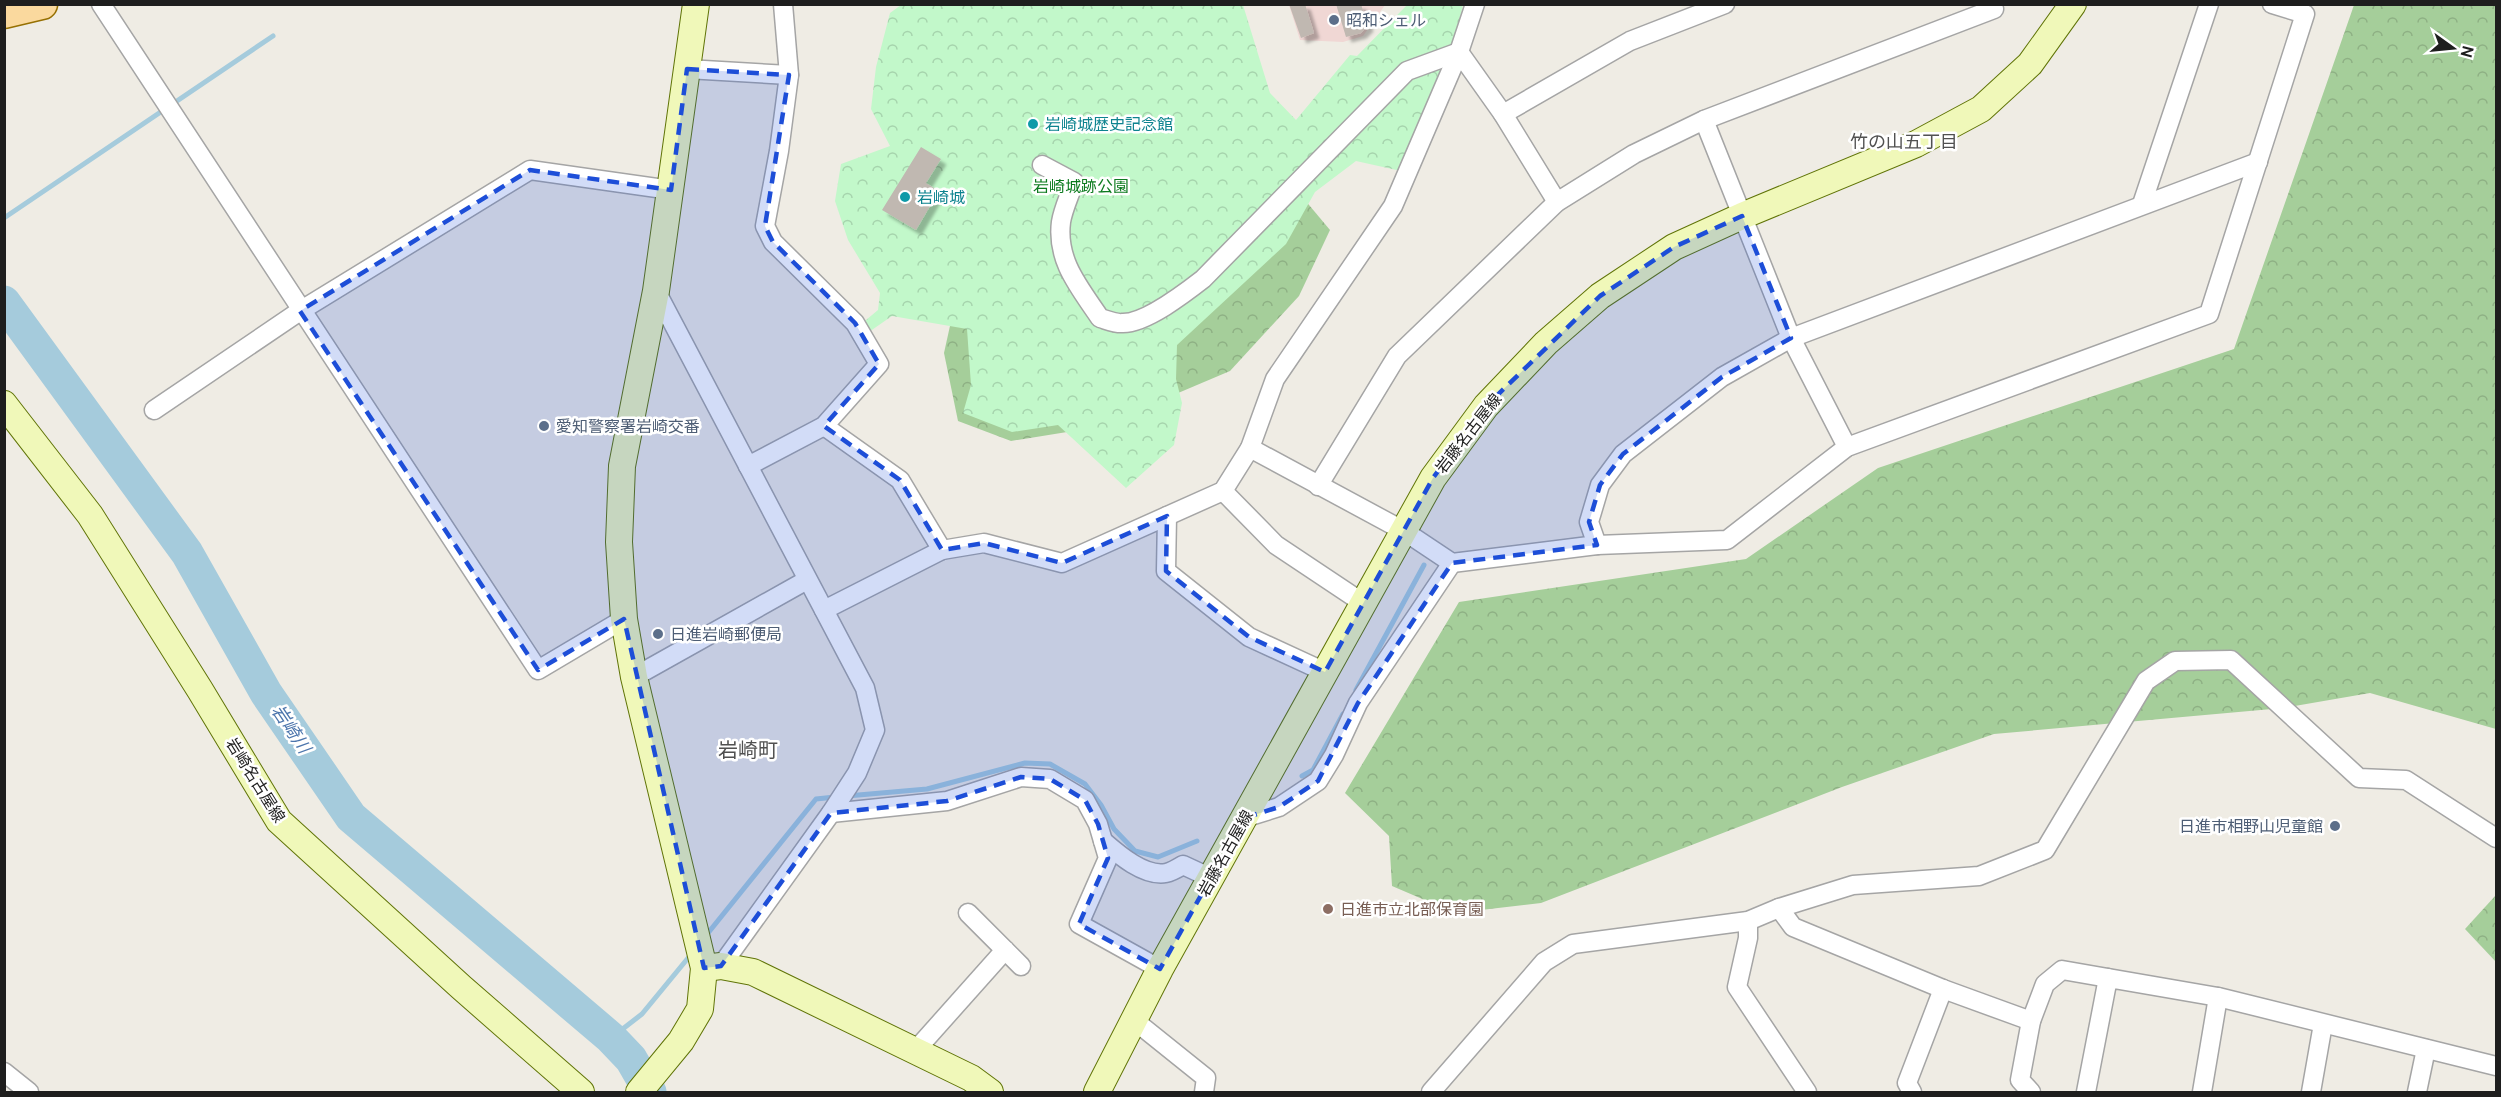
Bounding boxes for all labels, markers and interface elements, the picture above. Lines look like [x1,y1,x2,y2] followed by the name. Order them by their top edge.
[1346,11,1426,30] place label: 昭和シェル
[1327,13,1341,27] marker: 昭和シェル
[2423,18,2483,78] north arrow
[2456,44,2478,60] text: N
[1045,115,1173,134] place label: 岩崎城歴史記念館
[1026,117,1040,131] marker: 岩崎城歴史記念館
[1850,131,1958,153] district label: 竹の山五丁目
[1033,177,1129,196] park label: 岩崎城跡公園
[917,188,965,207] place label: 岩崎城
[898,190,912,204] marker: 岩崎城
[1431,390,1505,477] street label: 岩藤名古屋線
[556,417,700,436] place label: 愛知警察署岩崎交番
[537,419,551,433] marker: 愛知警察署岩崎交番
[670,625,782,644] place label: 日進岩崎郵便局
[651,627,665,641] marker: 日進岩崎郵便局
[267,700,316,759] water label: 岩崎川
[222,735,289,826] street label: 岩崎名古屋線
[718,738,778,762] district label: 岩崎町
[1194,807,1257,900] street label: 岩藤名古屋線
[2179,817,2323,836] place label: 日進市相野山児童館
[2328,819,2342,833] marker: 日進市相野山児童館
[1340,900,1484,919] place label: 日進市立北部保育園
[1321,902,1335,916] marker: 日進市立北部保育園

